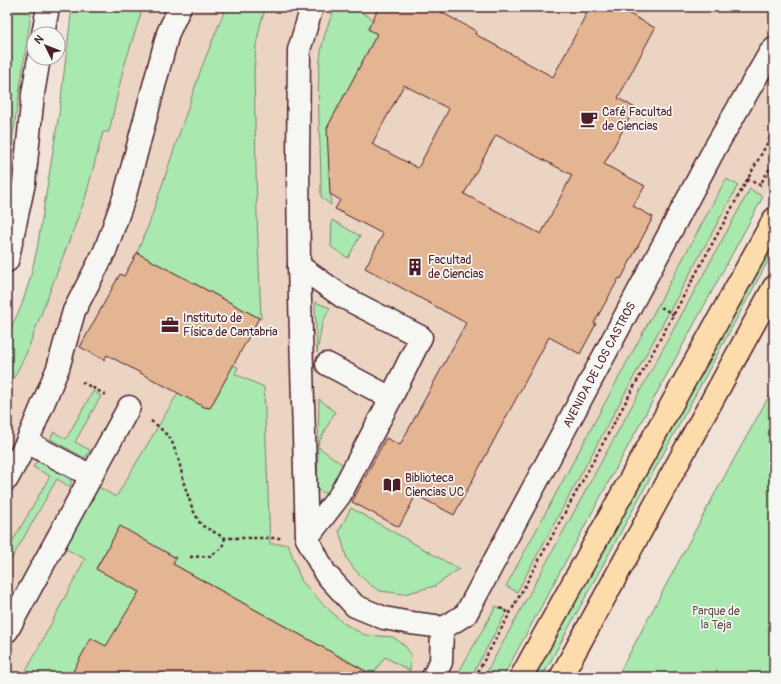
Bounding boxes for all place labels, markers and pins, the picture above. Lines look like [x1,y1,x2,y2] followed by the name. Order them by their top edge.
[602,105,672,134] place label: Café Facultad de Ciencias
[579,109,599,129] cafe icon: Café Facultad de Ciencias
[428,253,484,282] place label: Facultad de Ciencias
[405,257,425,277] building icon: Facultad de Ciencias
[183,311,278,340] place label: Instituto de Física de Cantabria
[160,315,180,335] office icon: Instituto de Física de Cantabria
[405,471,464,500] place label: Biblioteca Ciencias UC
[382,475,402,495] library icon: Biblioteca Ciencias UC

